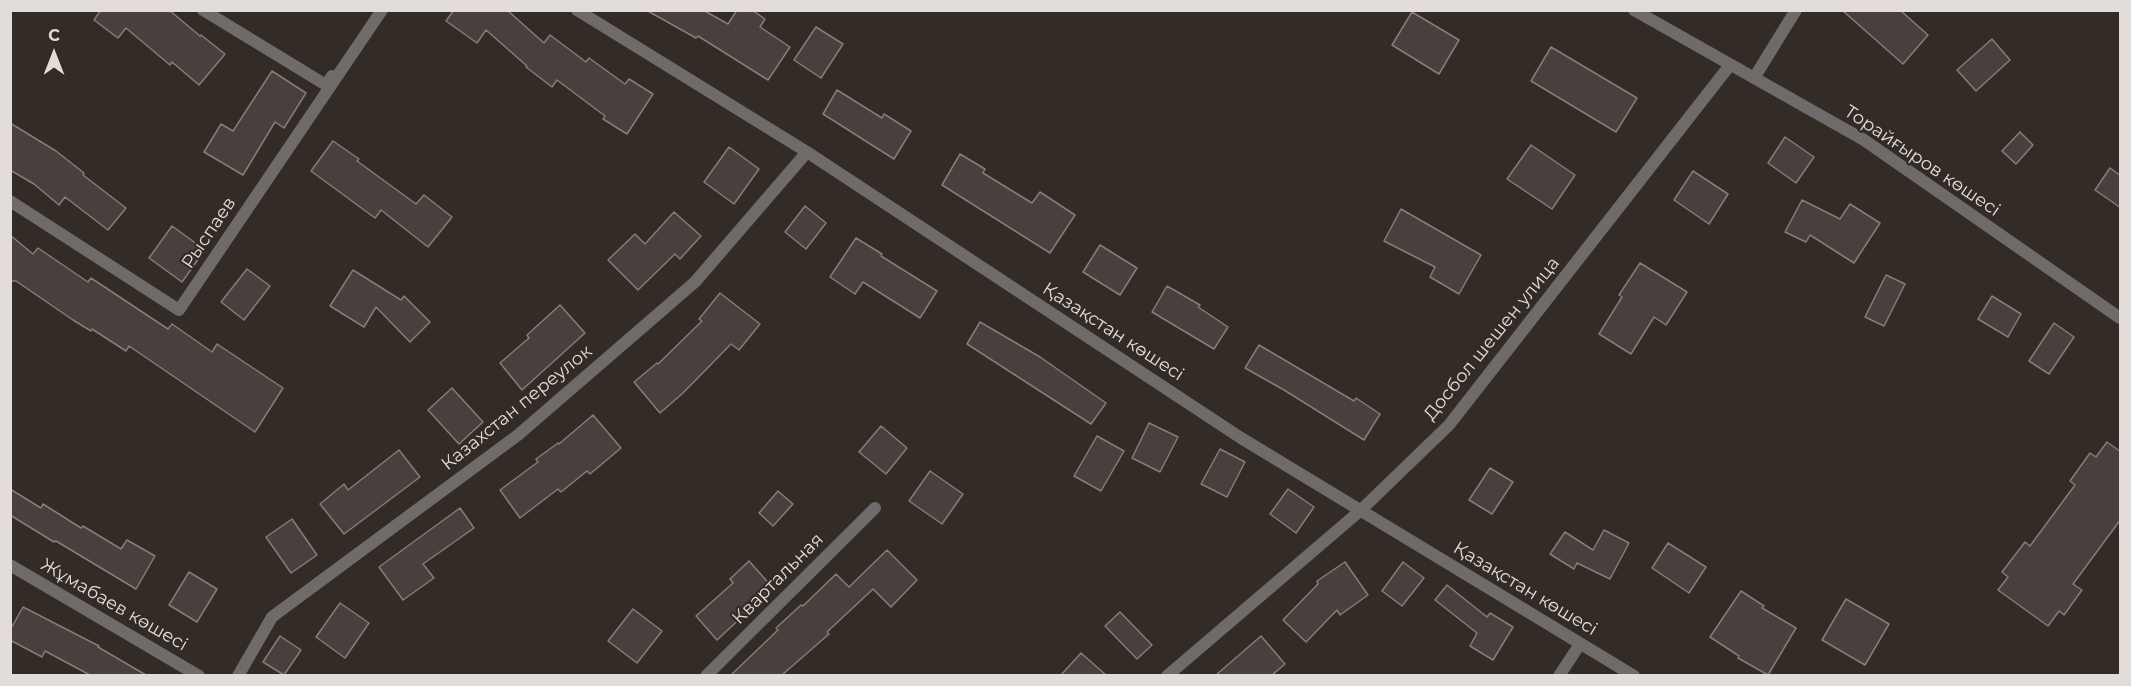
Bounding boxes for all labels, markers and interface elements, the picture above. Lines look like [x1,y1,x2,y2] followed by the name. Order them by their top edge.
[24,24,84,84] north arrow
[48,26,60,45] text: С
[1840,101,2004,221] street label: Торайғыров көшесі
[177,193,241,273] street label: Рыспаев
[1420,253,1564,425] street label: Досбол шешен улица
[1038,278,1188,386] street label: Қазақстан көшесі
[437,341,597,475] street label: Казахстан переулок
[728,529,828,629] street label: Квартальная
[1449,537,1601,641] street label: Қазақстан көшесі
[37,554,191,656] street label: Жұмабаев көшесі

